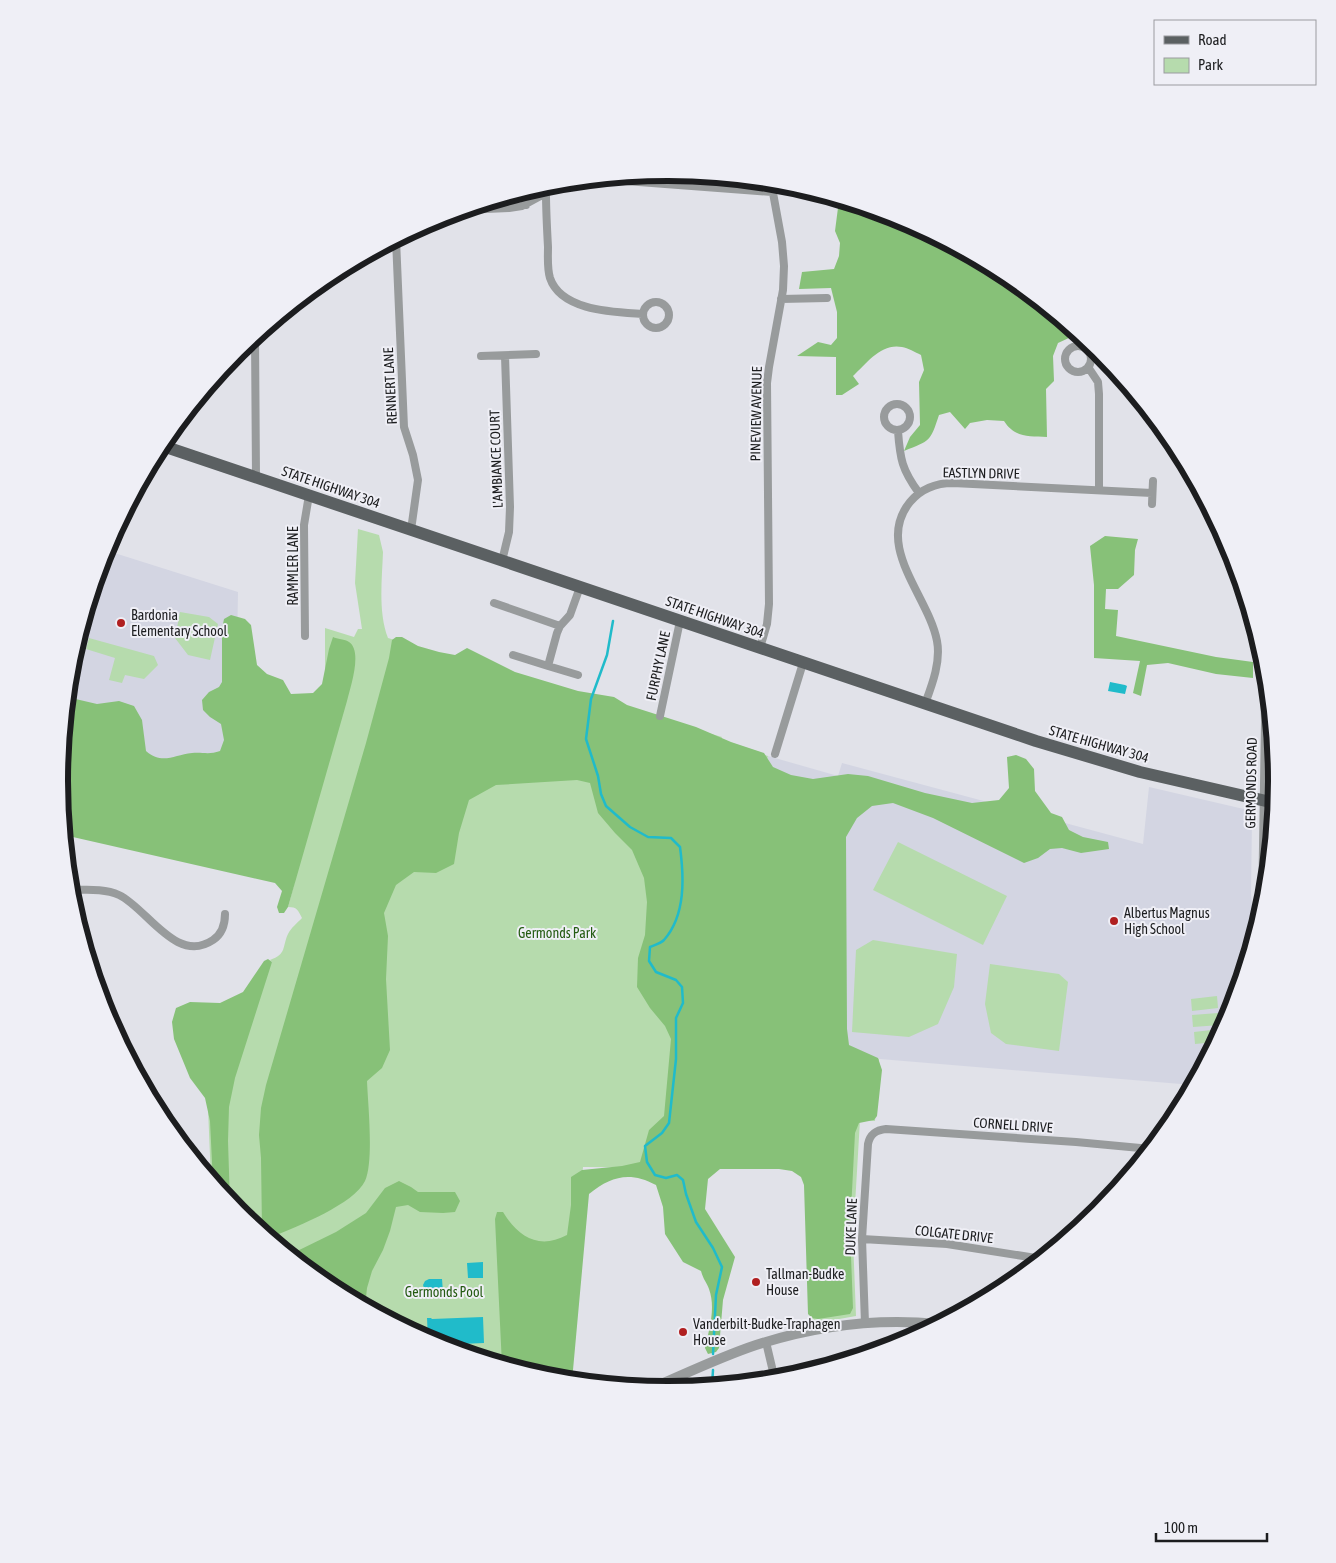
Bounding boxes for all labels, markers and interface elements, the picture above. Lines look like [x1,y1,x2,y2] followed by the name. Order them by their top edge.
[1154,20,1316,85] legend
[1198,31,1227,48] text: Road
[1198,56,1223,73] text: Park
[380,347,400,425] street label: RENNERT LANE
[747,366,765,462] street label: PINEVIEW AVENUE
[486,410,506,508] street label: L'AMBIANCE COURT
[280,463,383,511] street label: STATE HIGHWAY 304
[942,464,1020,482] street label: EASTLYN DRIVE
[285,526,301,606] street label: RAMMLER LANE
[664,593,767,641] street label: STATE HIGHWAY 304
[131,607,227,639] place label: Bardonia Elementary School
[115,617,127,629] marker: Bardonia Elementary School
[643,630,673,702] street label: FURPHY LANE
[1047,722,1151,766] street label: STATE HIGHWAY 304
[1242,737,1260,829] street label: GERMONDS ROAD
[1124,905,1210,937] place label: Albertus Magnus High School
[1108,915,1120,927] marker: Albertus Magnus High School
[518,925,596,941] park label: Germonds Park
[973,1114,1053,1136] street label: CORNELL DRIVE
[842,1198,860,1256] street label: DUKE LANE
[914,1222,994,1246] street label: COLGATE DRIVE
[766,1266,844,1298] place label: Tallman-Budke House
[750,1276,762,1288] marker: Tallman-Budke House
[405,1284,484,1300] park label: Germonds Pool
[693,1316,841,1348] place label: Vanderbilt-Budke-Traphagen House
[677,1326,689,1338] marker: Vanderbilt-Budke-Traphagen House
[1156,1510,1267,1542] scale bar
[1164,1519,1198,1536] text: 100 m

